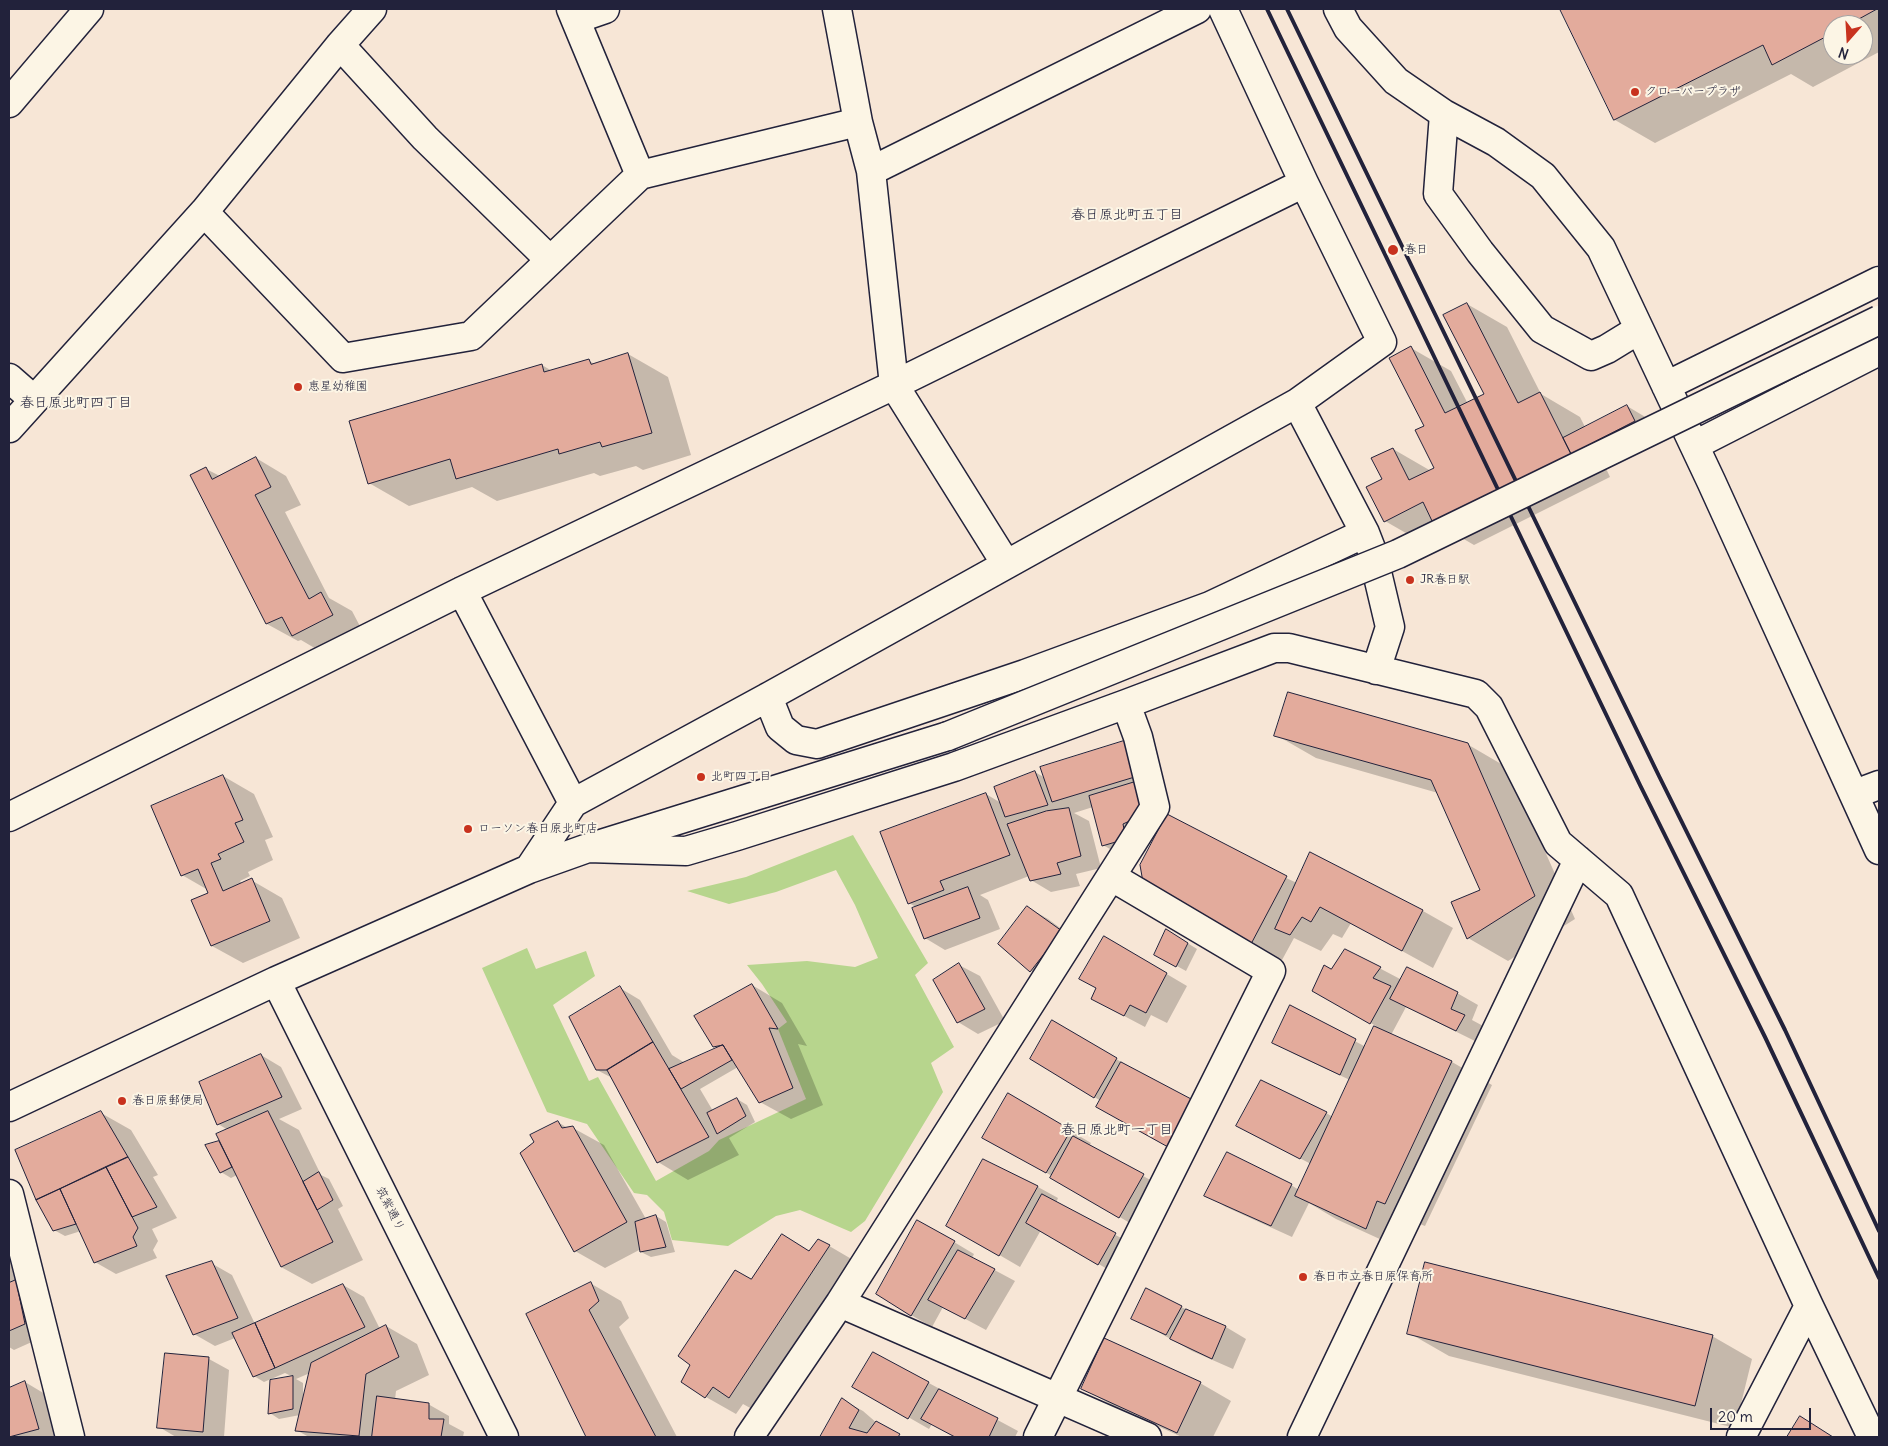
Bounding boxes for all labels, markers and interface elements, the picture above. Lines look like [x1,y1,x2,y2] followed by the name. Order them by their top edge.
[1823,15,1873,65] north arrow
[1836,43,1851,63] text: N
[1645,85,1741,99] place label: クローバープラザ
[1629,86,1641,98] marker: クローバープラザ
[1071,207,1183,223] district label: 春日原北町五丁目
[1386,243,1400,257] marker: 春日
[1404,243,1428,257] place label: 春日
[308,380,368,394] place label: 恵星幼稚園
[292,381,304,393] marker: 恵星幼稚園
[20,395,132,411] district label: 春日原北町四丁目
[1420,573,1470,587] place label: JR春日駅
[1404,574,1416,586] marker: JR春日駅
[711,770,771,784] place label: 北町四丁目
[695,771,707,783] marker: 北町四丁目
[478,822,598,836] place label: ローソン春日原北町店
[462,823,474,835] marker: ローソン春日原北町店
[132,1094,204,1108] place label: 春日原郵便局
[116,1095,128,1107] marker: 春日原郵便局
[1061,1122,1173,1138] district label: 春日原北町一丁目
[373,1184,407,1234] street label: 筑紫通り
[1313,1270,1433,1284] place label: 春日市立春日原保育所
[1297,1271,1309,1283] marker: 春日市立春日原保育所
[1713,1398,1814,1430] scale bar
[1718,1407,1753,1426] text: 20 m

